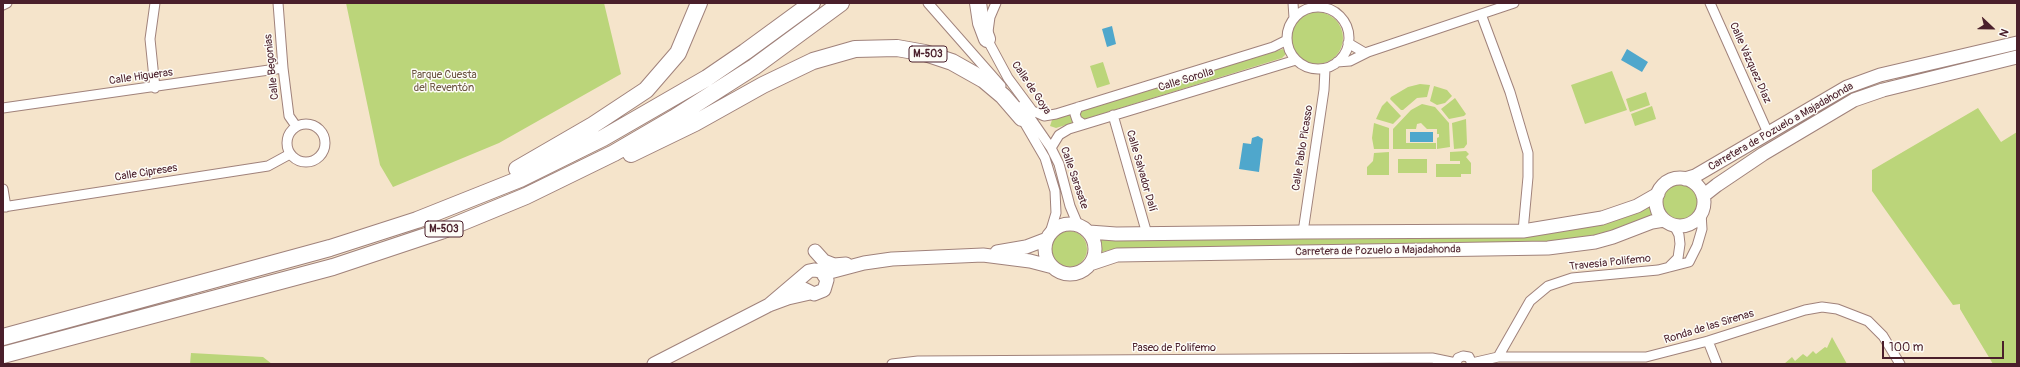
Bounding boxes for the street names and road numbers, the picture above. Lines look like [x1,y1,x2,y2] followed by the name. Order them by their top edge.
[1726,20,1774,106] street label: Calle Vázquez Díaz
[262,33,282,101] street label: Calle Begonias
[909,46,947,62] road number: M-503
[1008,59,1054,117] street label: Calle de Goya
[1157,65,1215,95] street label: Calle Sorolla
[108,66,174,88] street label: Calle Higueras
[1706,80,1856,174] street label: Carretera de Pozuelo a Majadahonda
[1290,104,1316,192] street label: Calle Pablo Picasso
[1123,129,1159,213] street label: Calle Salvador Dalí
[1057,145,1091,211] street label: Calle Sarasate
[114,162,178,184] street label: Calle Cipreses
[425,221,463,237] road number: M-503
[1295,243,1461,259] street label: Carretera de Pozuelo a Majadahonda
[1569,252,1651,274] street label: Travesía Polifemo
[1663,307,1755,347] street label: Ronda de las Sirenas
[1132,341,1216,355] street label: Paseo de Polifemo

